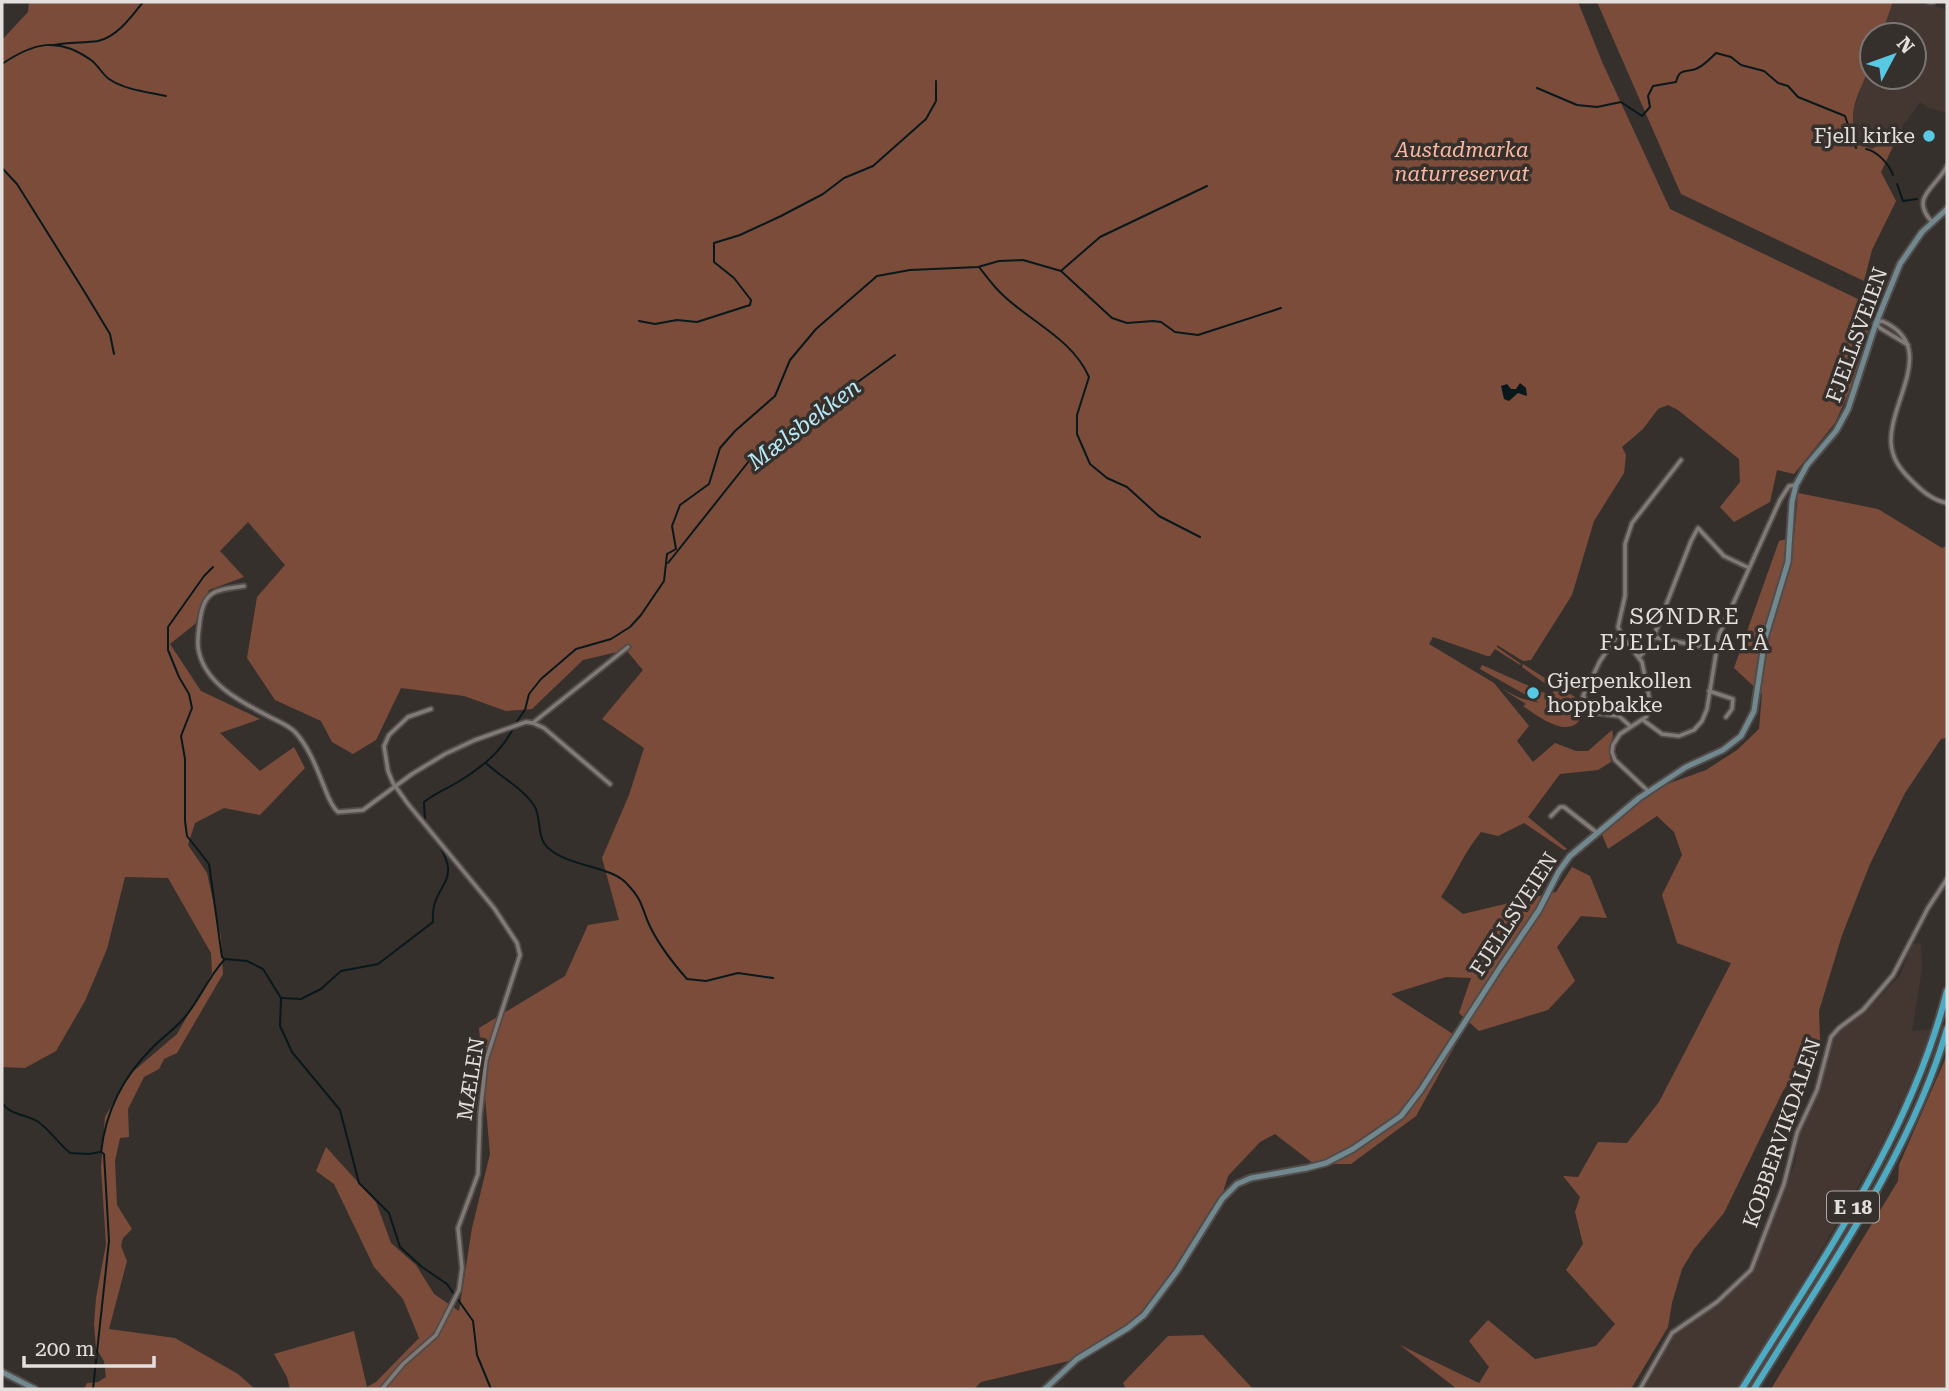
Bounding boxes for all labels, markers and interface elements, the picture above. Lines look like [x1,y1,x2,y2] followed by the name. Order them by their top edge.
[1858,21,1928,91] north arrow
[1892,32,1919,59] text: N
[1814,124,1915,148] place label: Fjell kirke
[1921,128,1937,144] marker: Fjell kirke
[1393,138,1530,186] park label: Austadmarka naturreservat
[1821,264,1893,406] street label: FJELLSVEIEN
[742,373,866,476] water label: Mælsbekken
[1599,603,1771,656] district label: SØNDRE FJELL PLATÅ
[1547,669,1692,717] place label: Gjerpenkollen hoppbakke
[1525,685,1541,701] marker: Gjerpenkollen hoppbakke
[1465,848,1563,980] street label: FJELLSVEIEN
[453,1035,489,1122] street label: MÆLEN
[1738,1035,1826,1231] street label: KOBBERVIKDALEN
[1827,1191,1879,1222] road number: E 18
[24,1324,154,1368] scale bar
[35,1337,95,1361] text: 200 m

